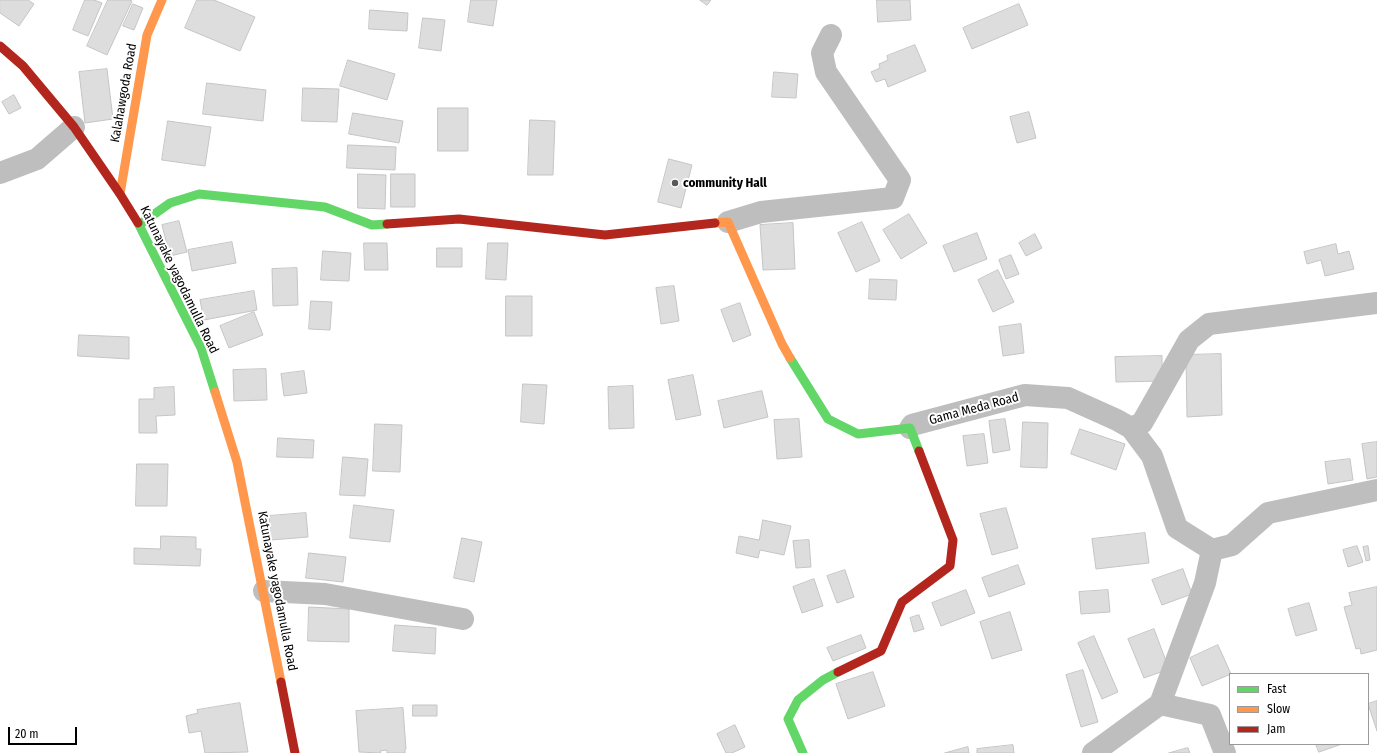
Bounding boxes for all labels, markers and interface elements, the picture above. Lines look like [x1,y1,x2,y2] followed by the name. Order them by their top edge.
[108,42,140,144] street label: Kalahawgoda Road
[683,175,767,191] place label: community Hall
[670,178,680,188] marker: community Hall
[136,204,222,356] street label: Katunayake yagodamulla Road
[927,390,1021,428] street label: Gama Meda Road
[254,510,300,672] street label: Katunayake yagodamulla Road
[1229,673,1369,745] legend
[1267,682,1286,696] text: Fast
[1267,702,1290,716] text: Slow
[10,719,79,745] scale bar
[1267,722,1285,736] text: Jam
[15,727,39,741] text: 20 m

